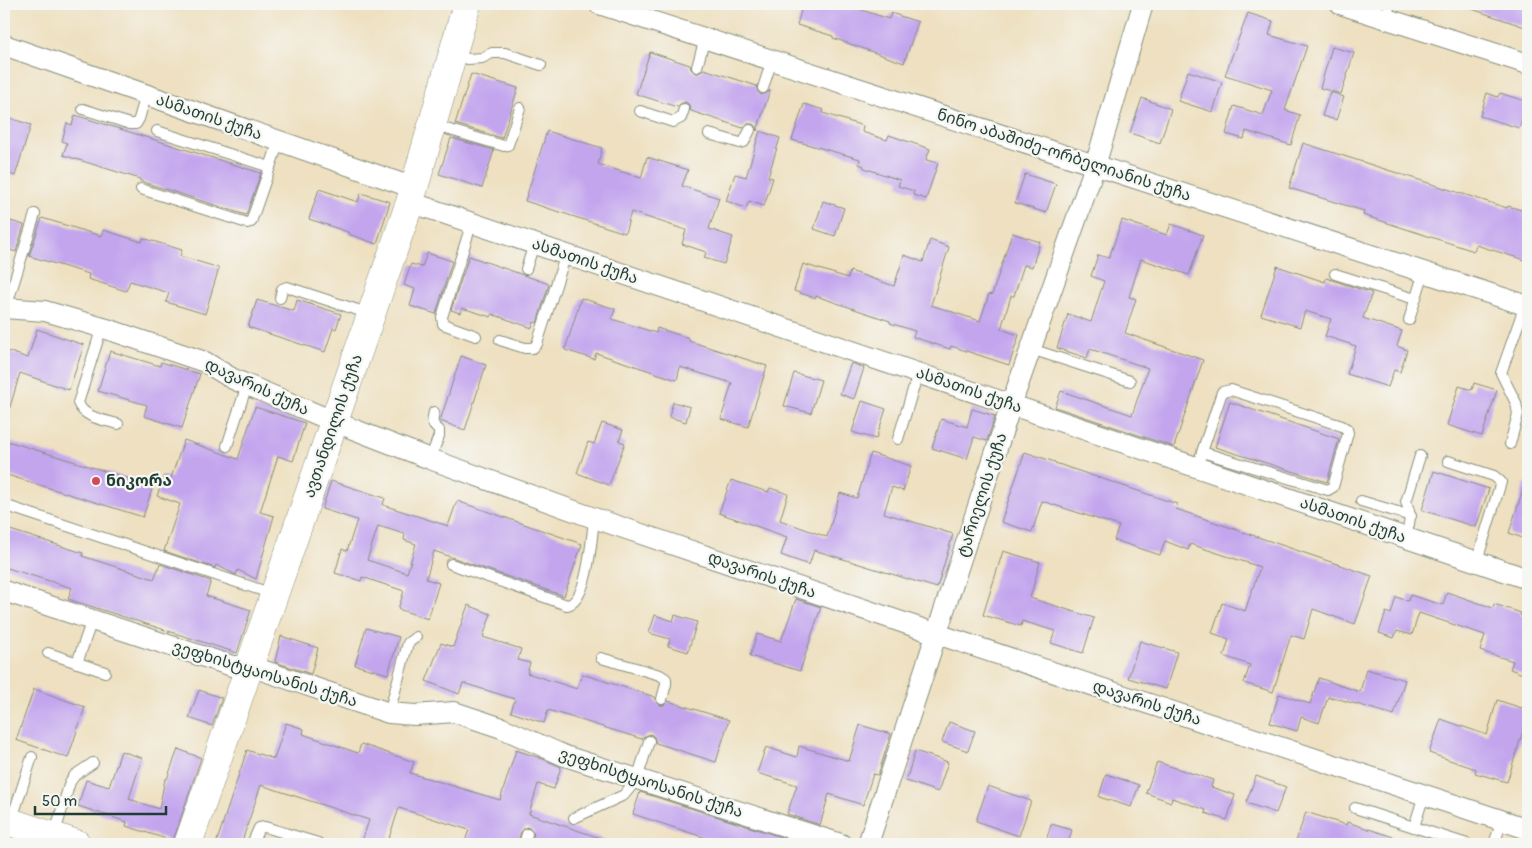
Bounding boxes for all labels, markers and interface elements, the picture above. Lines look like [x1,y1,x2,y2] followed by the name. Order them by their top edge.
[153,90,265,144] street label: ასმათის ქუჩა
[934,104,1194,206] street label: ნინო აბაშიძე-ორბელიანის ქუჩა
[529,234,641,288] street label: ასმათის ქუჩა
[299,352,367,500] street label: ავთანდილის ქუჩა
[202,354,312,420] street label: დავარის ქუჩა
[913,363,1025,417] street label: ასმათის ქუჩა
[952,430,1012,560] street label: ტარიელის ქუჩა
[106,471,172,491] place label: ნიკორა
[90,475,102,487] marker: ნიკორა
[1297,493,1409,547] street label: ასმათის ქუჩა
[705,547,819,603] street label: დავარის ქუჩა
[170,636,360,712] street label: ვეფხისტყაოსანის ქუჩა
[1090,676,1204,730] street label: დავარის ქუჩა
[556,744,746,822] street label: ვეფხისტყაოსანის ქუჩა
[35,783,166,815] scale bar
[42,792,77,811] text: 50 m

